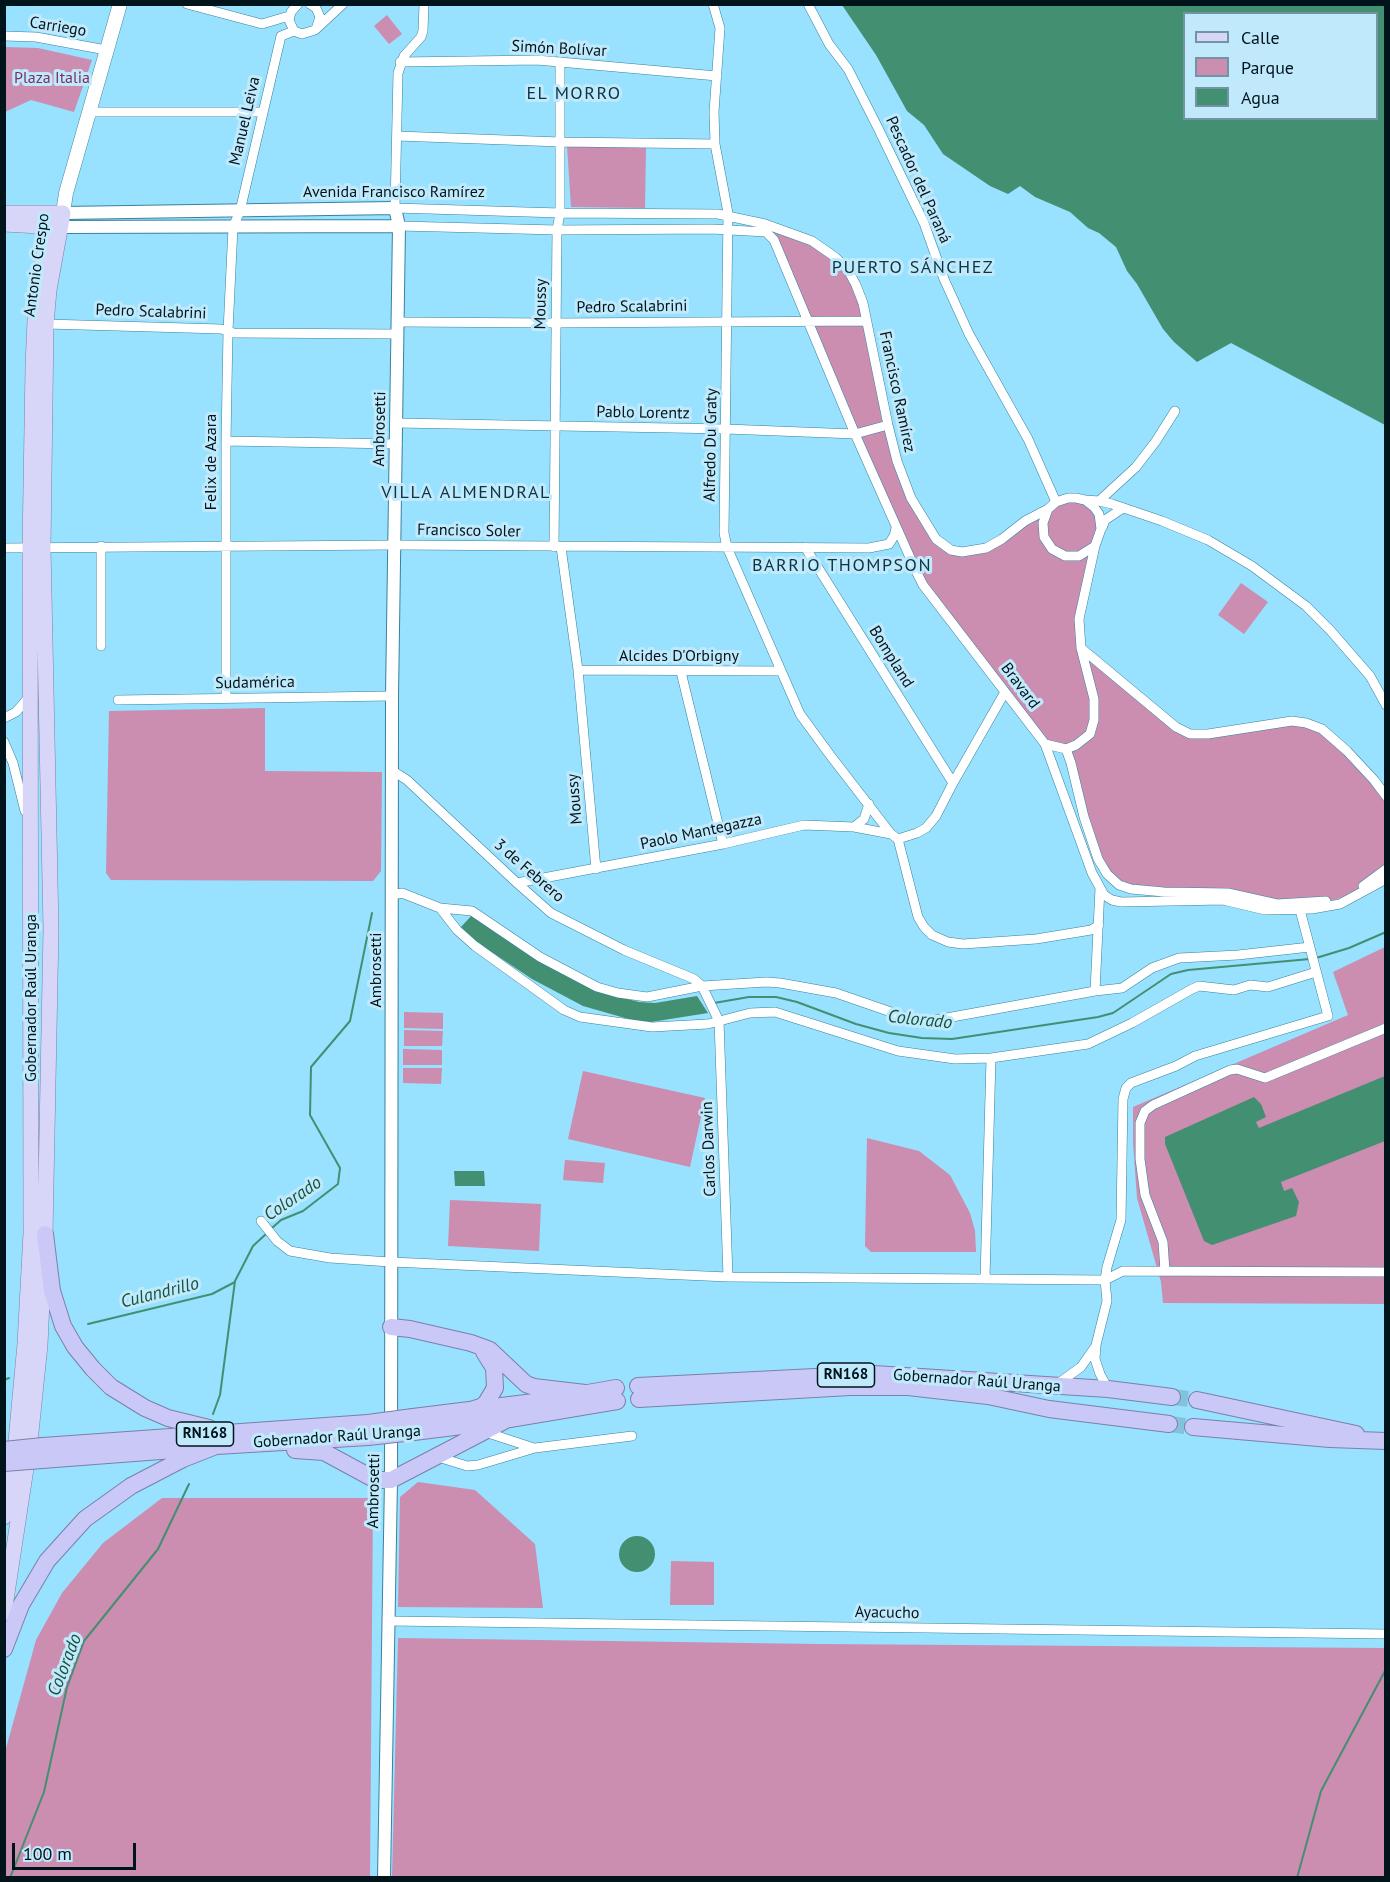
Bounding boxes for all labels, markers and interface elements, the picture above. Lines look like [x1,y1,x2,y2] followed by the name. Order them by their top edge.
[1183,12,1378,120] legend
[28,13,88,41] street label: Carriego
[1241,26,1280,49] text: Calle
[511,37,607,61] street label: Simón Bolívar
[1241,56,1294,79] text: Parque
[14,68,90,88] park label: Plaza Italia
[225,75,265,167] street label: Manuel Leiva
[526,83,622,105] district label: EL MORRO
[1241,86,1280,109] text: Agua
[881,113,955,247] street label: Pescador del Paraná
[303,182,485,202] street label: Avenida Francisco Ramírez
[20,212,54,318] street label: Antonio Crespo
[832,257,994,279] district label: PUERTO SÁNCHEZ
[531,278,551,330] street label: Moussy
[576,296,688,318] street label: Pedro Scalabrini
[95,300,207,324] street label: Pedro Scalabrini
[875,330,919,454] street label: Francisco Ramírez
[700,388,722,502] street label: Alfredo Du Graty
[370,391,390,467] street label: Ambrosetti
[596,403,690,423] street label: Pablo Lorentz
[201,414,221,510] street label: Felix de Azara
[381,482,551,504] district label: VILLA ALMENDRAL
[417,520,521,542] street label: Francisco Soler
[752,555,932,577] district label: BARRIO THOMPSON
[864,622,918,692] street label: Bompland
[619,646,739,666] street label: Alcides D'Orbigny
[997,659,1043,713] street label: Bravard
[215,673,295,693] street label: Sudamérica
[563,773,587,825] street label: Moussy
[638,810,764,854] street label: Paolo Mantegazza
[490,835,568,907] street label: 3 de Febrero
[21,914,41,1082] street label: Gobernador Raúl Uranga
[366,932,386,1008] street label: Ambrosetti
[887,1006,953,1034] water label: Colorado
[698,1101,720,1197] street label: Carlos Darwin
[260,1172,326,1226] water label: Colorado
[119,1273,201,1313] water label: Culandrillo
[818,1363,874,1387] road number: RN168
[892,1366,1062,1396] street label: Gobernador Raúl Uranga
[176,1422,234,1446] road number: RN168
[252,1422,422,1452] street label: Gobernador Raúl Uranga
[364,1453,384,1529] street label: Ambrosetti
[855,1603,919,1623] street label: Ayacucho
[43,1631,87,1699] water label: Colorado
[15,1831,140,1869] scale bar
[23,1842,72,1865] text: 100 m

